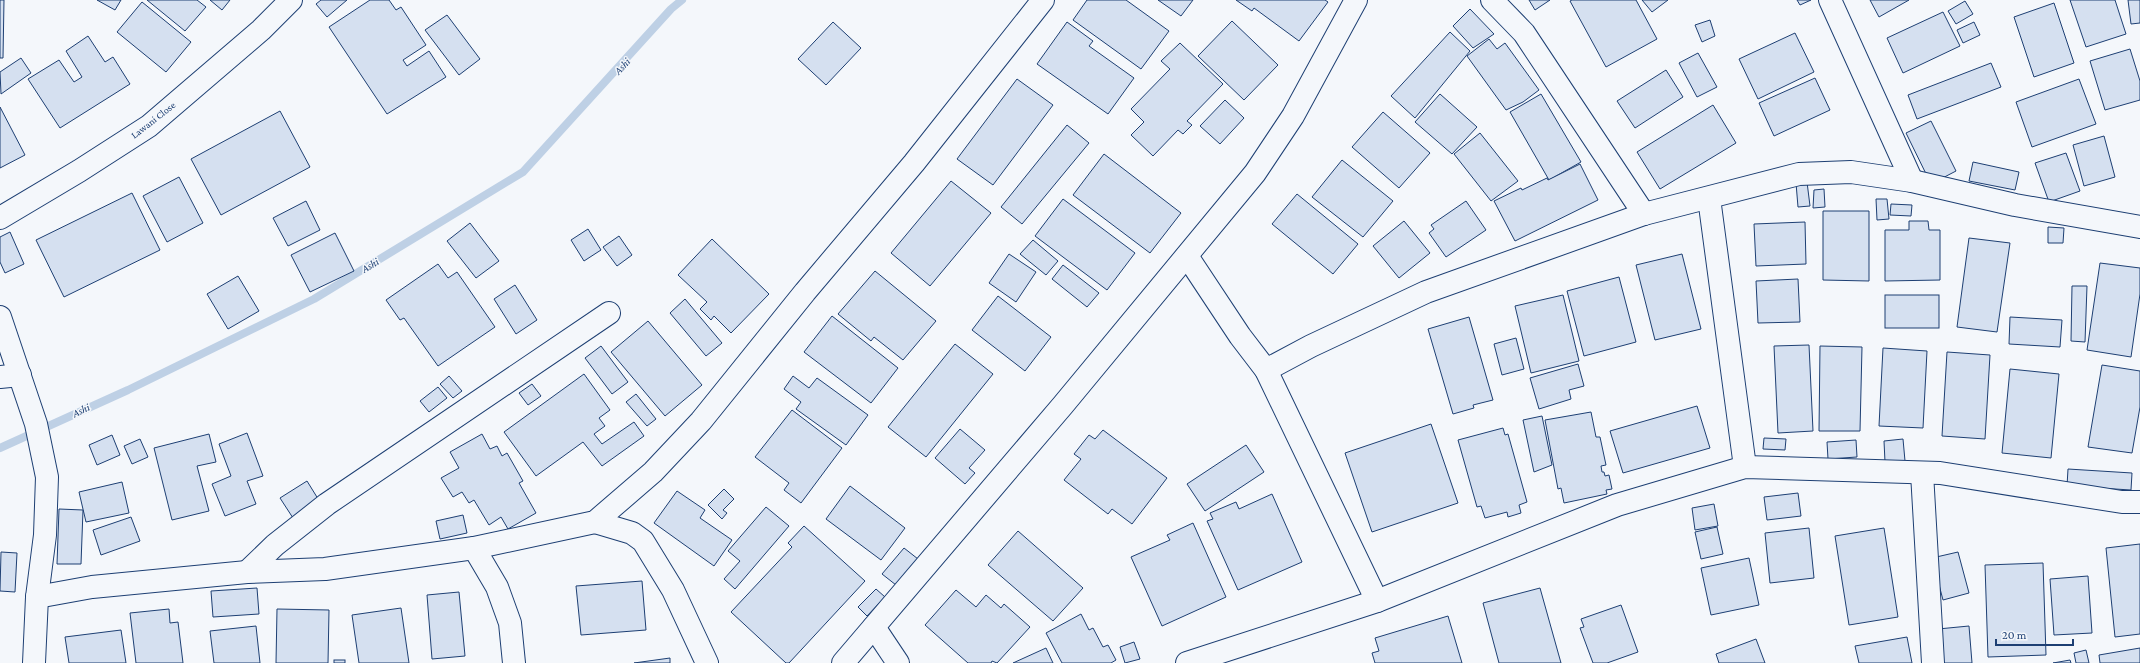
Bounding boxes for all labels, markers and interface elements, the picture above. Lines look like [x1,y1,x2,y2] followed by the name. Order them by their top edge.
[611,55,633,77] water label: Ashi
[129,99,178,141] street label: Lawani Close
[358,255,381,275] water label: Ashi
[69,401,92,420] water label: Ashi
[1996,621,2073,647] scale bar
[2002,628,2027,642] text: 20 m

